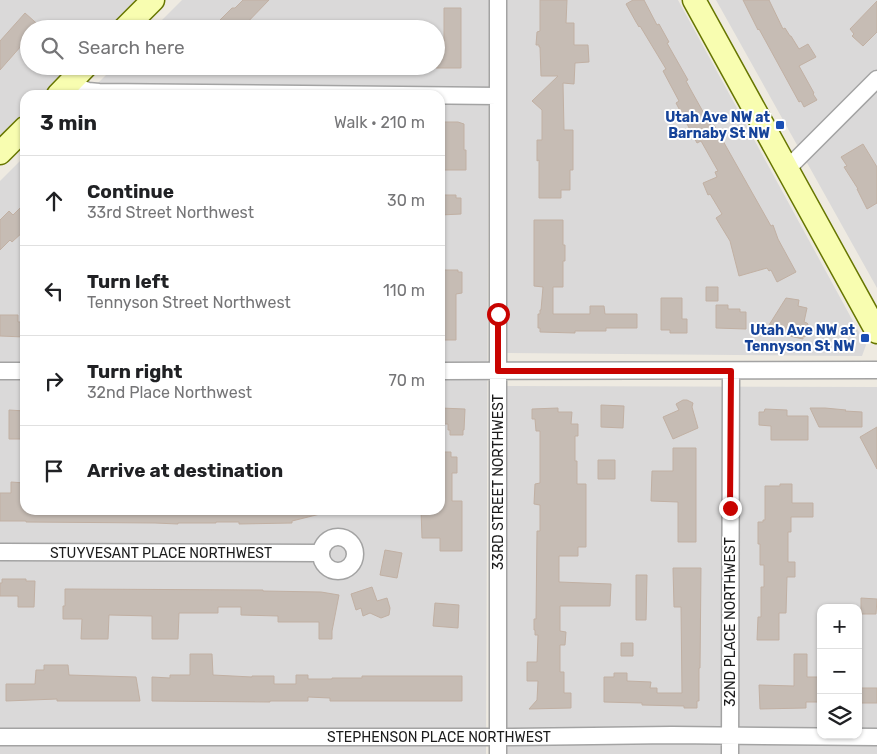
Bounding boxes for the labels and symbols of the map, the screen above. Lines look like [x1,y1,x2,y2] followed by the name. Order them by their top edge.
[665,109,770,142] place label: Utah Ave NW at Barnaby St NW
[774,119,786,131] marker: Utah Ave NW at Barnaby St NW
[487,303,510,326] route start
[744,322,855,355] place label: Utah Ave NW at Tennyson St NW
[859,332,871,344] marker: Utah Ave NW at Tennyson St NW
[490,394,507,570] street label: 33RD STREET NORTHWEST
[719,497,742,520] route end
[722,537,739,707] street label: 32ND PLACE NORTHWEST
[50,545,272,562] street label: STUYVESANT PLACE NORTHWEST
[327,729,551,746] street label: STEPHENSON PLACE NORTHWEST

